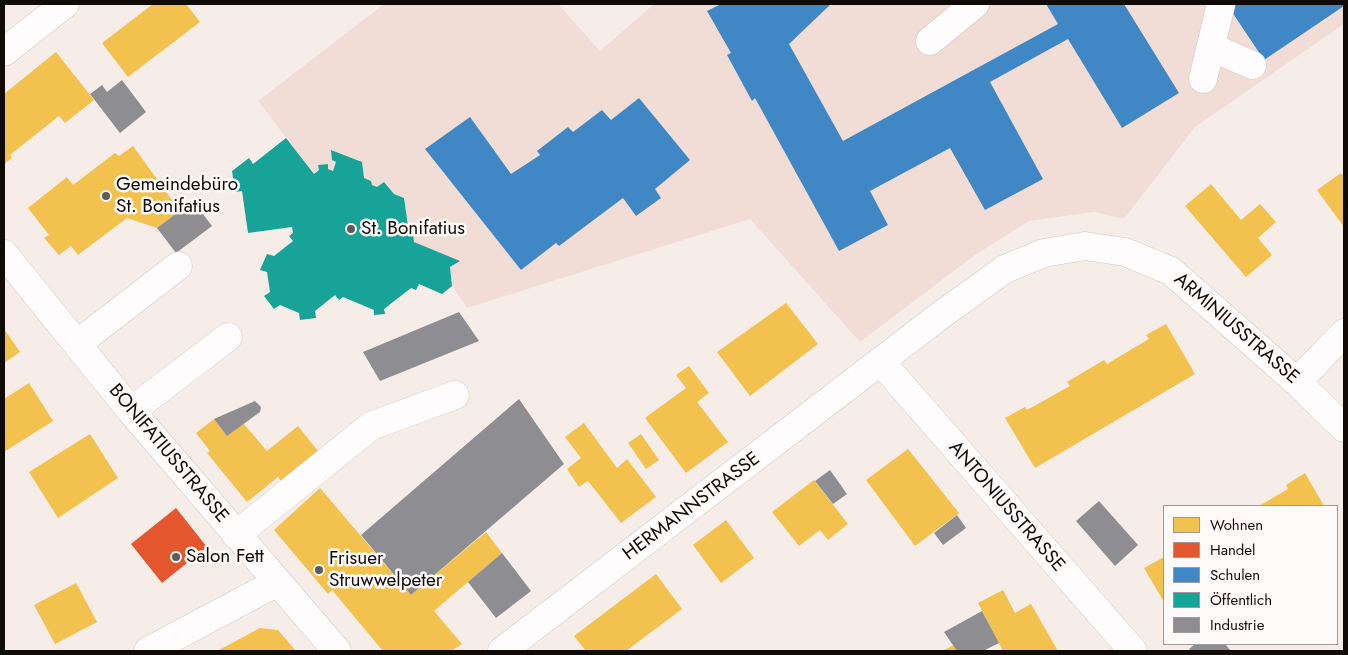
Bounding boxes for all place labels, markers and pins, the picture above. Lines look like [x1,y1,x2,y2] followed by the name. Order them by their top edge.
[116,174,238,218] place label: Gemeindebüro St. Bonifatius
[100,190,112,202] marker: Gemeindebüro St. Bonifatius
[361,218,465,240] place label: St. Bonifatius
[345,223,357,235] marker: St. Bonifatius
[186,546,264,568] place label: Salon Fett
[329,548,442,592] place label: Frisuer Struwwelpeter
[170,551,182,563] marker: Salon Fett
[313,564,325,576] marker: Frisuer Struwwelpeter

